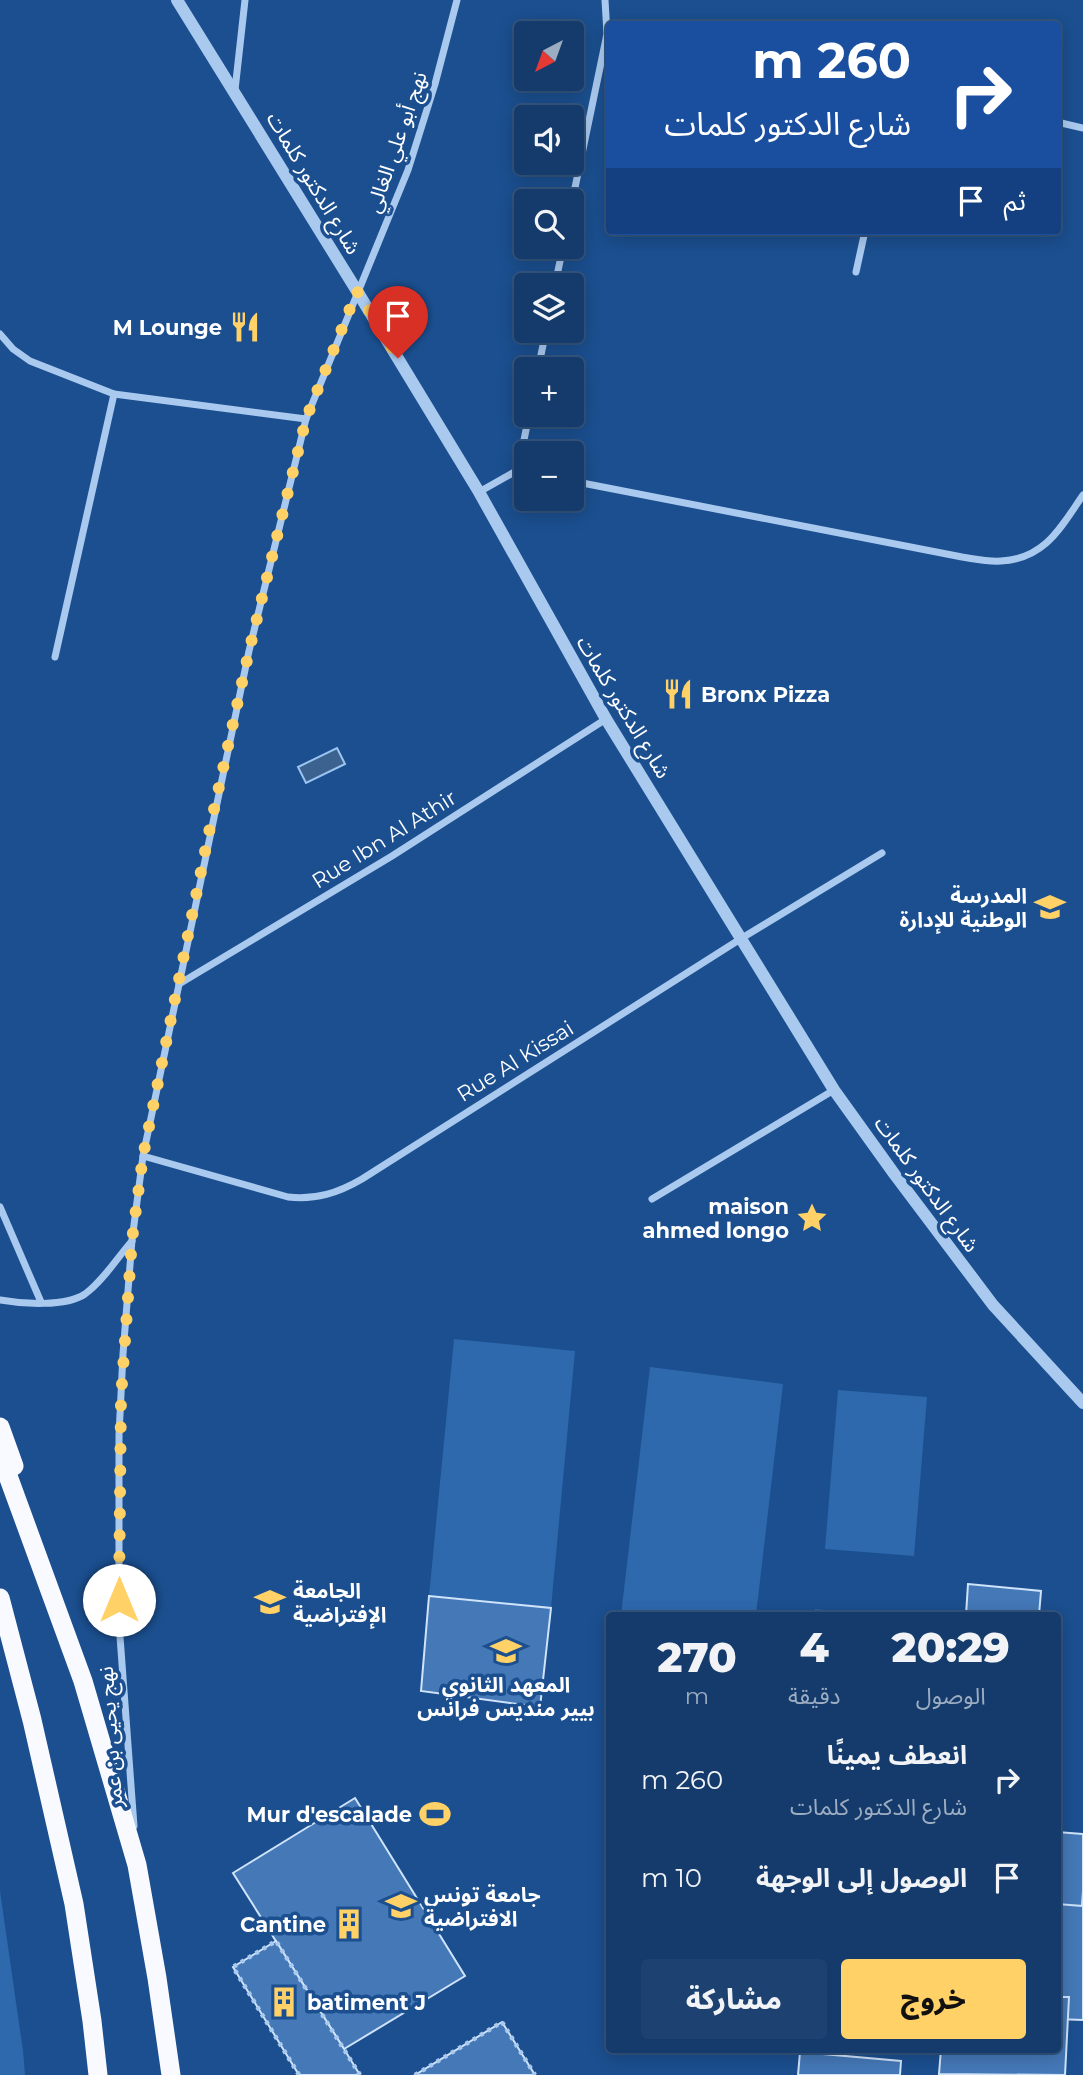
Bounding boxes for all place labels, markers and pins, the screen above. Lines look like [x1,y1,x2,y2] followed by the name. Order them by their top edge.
[368,286,428,358] pin
[228,310,262,344] restaurant icon: M Lounge
[113,315,222,340] place label: M Lounge
[661,677,695,711] restaurant icon: Bronx Pizza
[701,682,830,707] place label: Bronx Pizza
[900,883,1027,934] place label: المدرسة الوطنية للإدارة
[1033,890,1067,924] school or university icon: المدرسة الوطنية للإدارة
[643,1194,789,1243] place label: maison ahmed longo
[795,1201,829,1235] place icon: maison ahmed longo
[293,1578,387,1629] place label: الجامعة الإفتراضية
[253,1585,287,1619] school or university icon: الجامعة الإفتراضية
[489,1634,523,1668] school or university icon: المعهد الثانوي بيير منديس فرانس
[417,1672,595,1721] place label: المعهد الثانوي بيير منديس فرانس
[418,1797,452,1831] sports icon: Mur d'escalade
[247,1802,412,1827] place label: Mur d'escalade
[424,1882,541,1931] place label: جامعة تونس الافتراضية
[384,1889,418,1923] school or university icon: جامعة تونس الافتراضية
[332,1907,366,1941] building icon: Cantine
[240,1912,326,1937] place label: Cantine
[267,1985,301,2019] building icon: batiment J
[307,1990,426,2015] place label: batiment J

